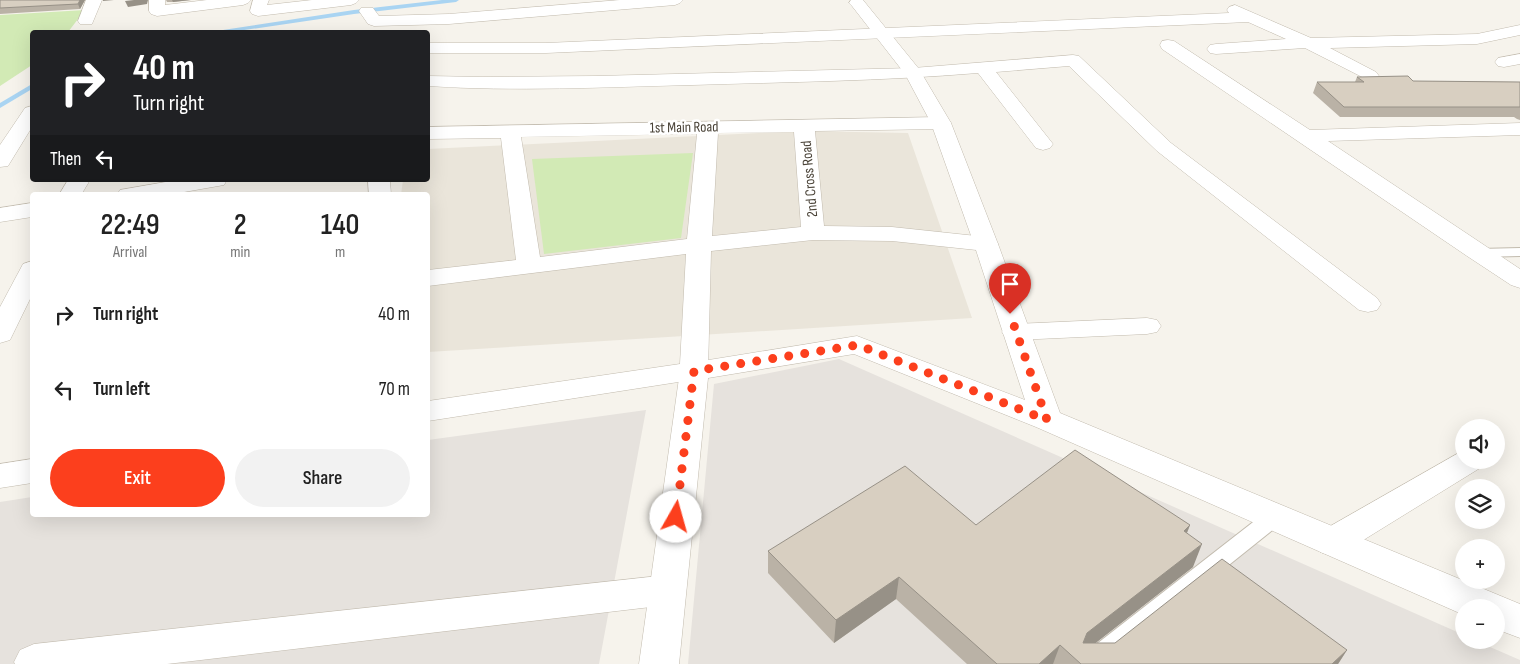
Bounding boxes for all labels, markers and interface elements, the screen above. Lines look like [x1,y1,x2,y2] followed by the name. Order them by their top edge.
[133,47,195,90] text: 40 m
[50,50,115,115] icon: right
[133,90,204,117] text: Turn right
[649,117,719,138] street label: 1st Main Road
[797,140,822,218] street label: 2nd Cross Road
[91,145,119,173] icon: left
[50,148,81,171] text: Then
[101,207,160,243] text: 22:49
[234,207,247,243] text: 2
[321,207,359,243] text: 140
[113,243,147,262] text: Arrival
[230,243,250,262] text: min
[335,243,345,262] text: m
[989,263,1031,314] pin
[996,270,1024,298] icon: arrive
[50,301,78,329] icon: right
[93,303,158,326] text: Turn right
[378,303,410,326] text: 40 m
[50,376,78,404] icon: left
[93,378,150,401] text: Turn left
[379,378,410,401] text: 70 m
[1455,419,1505,649] map controls
[1455,419,1505,469] button: sound
[50,449,225,507] button: Exit
[235,449,410,507] button: Share
[1455,479,1505,529] button: layers
[649,490,701,542] position arrow
[1455,539,1505,589] button: +
[1455,599,1505,649] button: −

